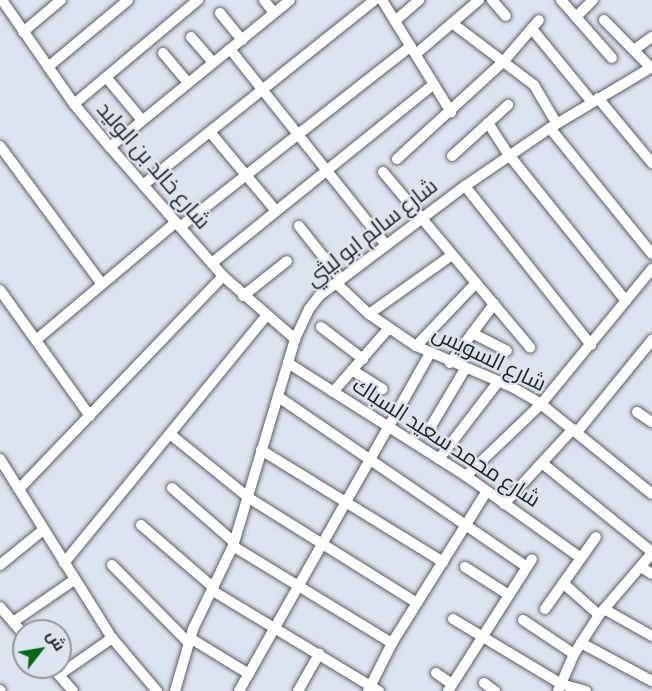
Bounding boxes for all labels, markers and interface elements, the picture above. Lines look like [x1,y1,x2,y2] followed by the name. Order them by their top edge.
[90,97,216,235] street label: شارع خالد بن الوليد
[301,173,443,293] street label: شارع سالم ابو ليثي
[428,320,550,398] street label: شارع السويس
[347,372,545,514] street label: شارع محمد سعيد السباك
[12,619,72,679] north arrow
[44,628,68,654] text: ش

